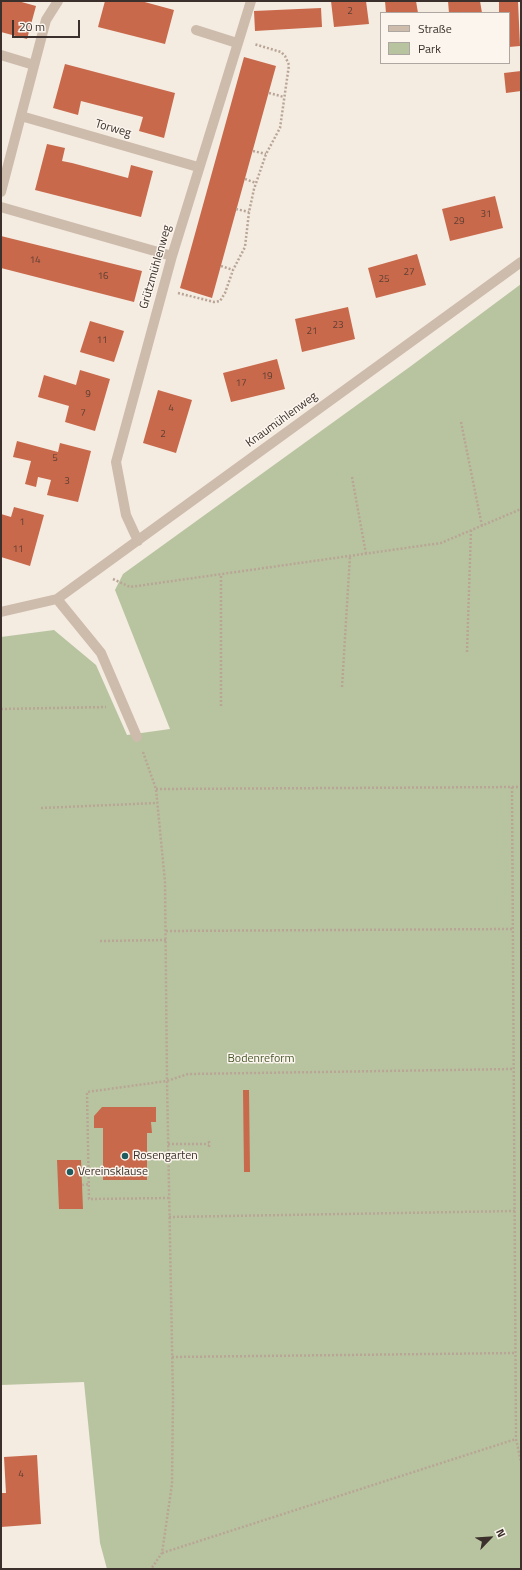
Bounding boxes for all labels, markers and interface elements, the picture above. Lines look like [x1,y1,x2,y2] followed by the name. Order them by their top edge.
[347,6,353,18] house number: 2
[14,12,82,38] scale bar
[380,12,510,64] legend
[19,17,45,36] text: 20 m
[418,19,452,38] text: Straße
[418,39,441,58] text: Park
[93,117,133,141] street label: Torweg
[480,209,492,221] house number: 31
[453,216,465,228] house number: 29
[137,223,175,311] street label: Grützmühlenweg
[29,255,41,267] house number: 14
[403,267,415,279] house number: 27
[97,271,109,283] house number: 16
[378,274,390,286] house number: 25
[332,320,344,332] house number: 23
[306,326,318,338] house number: 21
[96,335,108,347] house number: 11
[261,371,273,383] house number: 19
[235,378,247,390] house number: 17
[85,389,91,401] house number: 9
[243,389,321,451] street label: Knaumühlenweg
[168,403,174,415] house number: 4
[80,408,86,420] house number: 7
[160,429,166,441] house number: 2
[52,453,58,465] house number: 5
[64,476,70,488] house number: 3
[19,517,25,529] house number: 1
[12,544,24,556] house number: 11
[227,1052,295,1066] park label: Bodenreform
[133,1149,198,1163] place label: Rosengarten
[120,1151,130,1161] marker: Rosengarten
[78,1165,148,1179] place label: Vereinsklause
[65,1167,75,1177] marker: Vereinsklause
[18,1469,24,1481] house number: 4
[470,1518,510,1558] north arrow
[492,1526,510,1540] text: N

